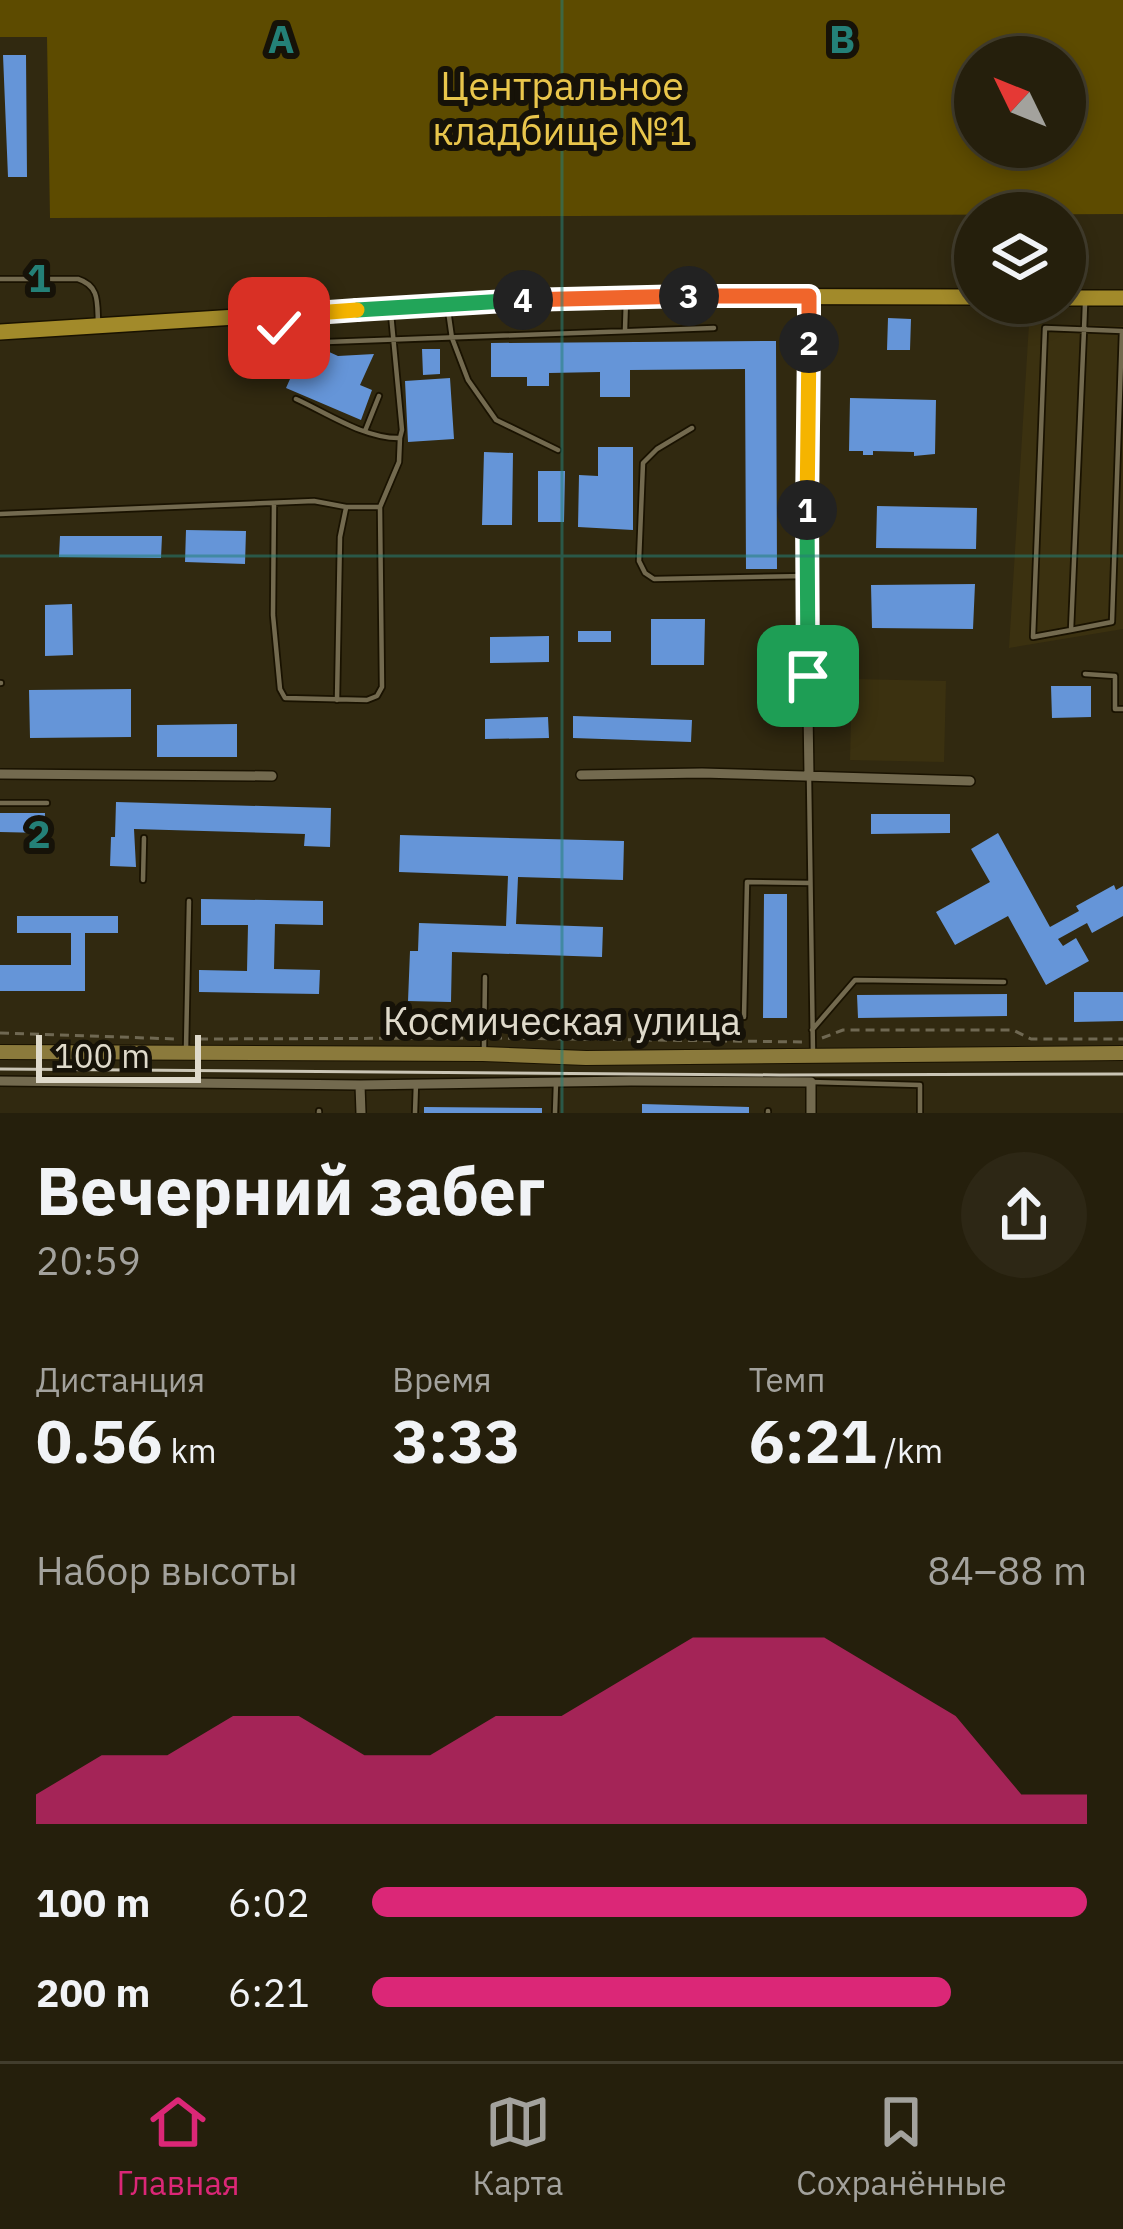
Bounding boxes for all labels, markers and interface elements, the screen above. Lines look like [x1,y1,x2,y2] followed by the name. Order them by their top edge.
[268,13,294,64] text: A
[829,13,855,64] text: B
[954,36,1086,168] north arrow
[954,36,1086,324] map controls
[432,60,692,156] park label: Центральное кладбище №1
[954,192,1086,324] button: layers
[27,252,51,303] text: 1
[659,266,719,326] pin: 3
[493,270,553,330] pin: 4
[679,274,699,317] text: 3
[228,277,330,379] pin
[513,278,533,321] text: 4
[246,295,312,361] icon: check
[779,313,839,373] pin: 2
[799,321,819,364] text: 2
[777,480,837,540] pin: 1
[797,488,817,531] text: 1
[757,625,859,727] pin
[775,643,841,709] icon: arrive
[27,808,51,859] text: 2
[383,995,741,1046] street label: Космическая улица
[36,1029,201,1082] scale bar
[54,1034,150,1077] text: 100 m
[36,1147,545,1233] text: Вечерний забег
[961,1152,1087,1278] button: share
[36,1235,141,1286] text: 20:59
[36,1358,205,1401] text: Дистанция
[392,1358,492,1401] text: Время
[749,1358,825,1401] text: Темп
[36,1401,163,1480] text: 0.56
[392,1401,520,1480] text: 3:33
[749,1401,876,1480] text: 6:21
[163,1429,217,1472] text: km
[876,1429,943,1472] text: /km
[36,1545,298,1596] text: Набор высоты
[927,1545,1087,1596] text: 84–88 m
[36,1877,150,1928] text: 100 m
[228,1877,310,1928] text: 6:02
[36,1967,150,2018] text: 200 m
[228,1967,310,2018] text: 6:21
[116,2089,240,2204] tab: Главная
[473,2089,563,2204] tab: Карта
[796,2089,1007,2204] tab: Сохранённые

